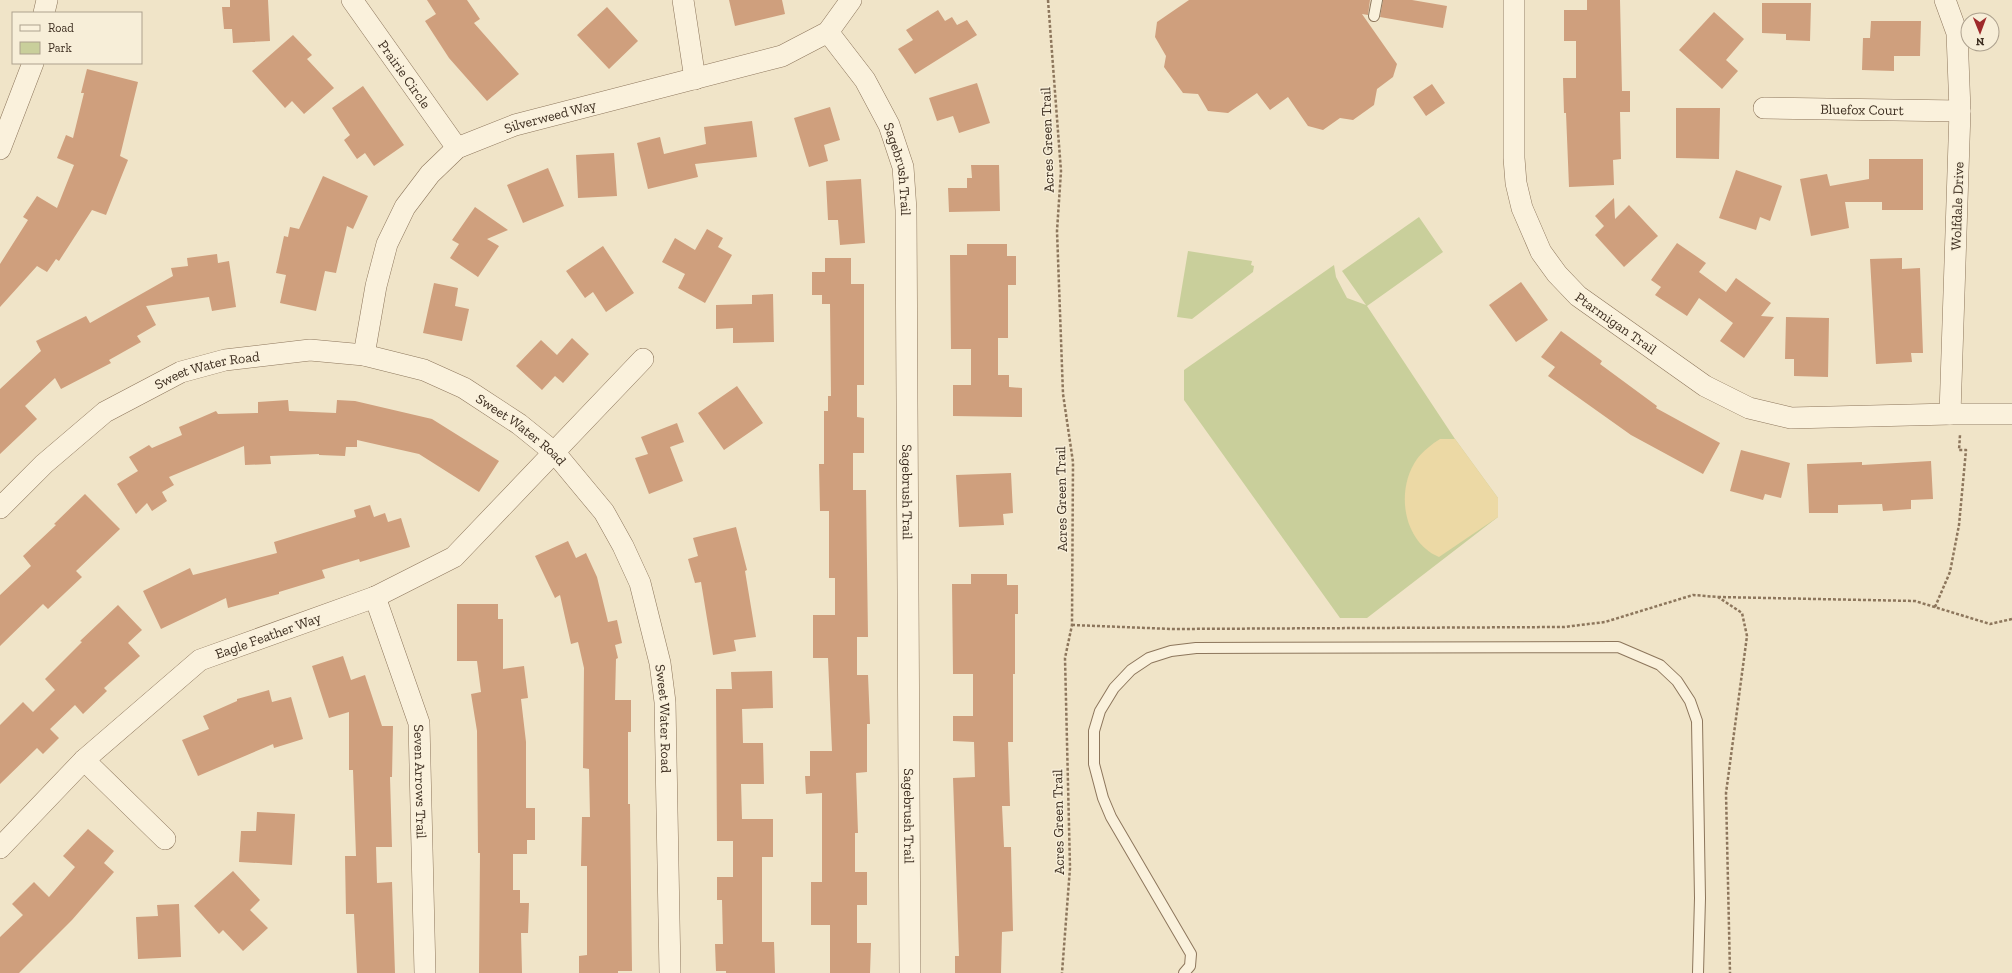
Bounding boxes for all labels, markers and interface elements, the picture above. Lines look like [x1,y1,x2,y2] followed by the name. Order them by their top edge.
[12,12,142,64] legend
[1960,12,2000,52] north arrow
[48,21,74,35] text: Road
[1975,35,1984,48] text: N
[374,37,435,112] street label: Prairie Circle
[48,41,73,55] text: Park
[1037,87,1058,193] street label: Acres Green Trail
[502,96,599,137] street label: Silverweed Way
[1820,101,1905,119] street label: Bluefox Court
[880,120,914,216] street label: Sagebrush Trail
[1947,161,1968,251] street label: Wolfdale Drive
[1572,289,1660,358] street label: Ptarmigan Trail
[152,348,261,393] street label: Sweet Water Road
[473,390,570,469] street label: Sweet Water Road
[898,444,916,540] street label: Sagebrush Trail
[1052,446,1071,552] street label: Acres Green Trail
[213,609,324,663] street label: Eagle Feather Way
[651,663,674,774] street label: Sweet Water Road
[410,724,430,839] street label: Seven Arrows Trail
[900,768,917,864] street label: Sagebrush Trail
[1049,769,1068,875] street label: Acres Green Trail

